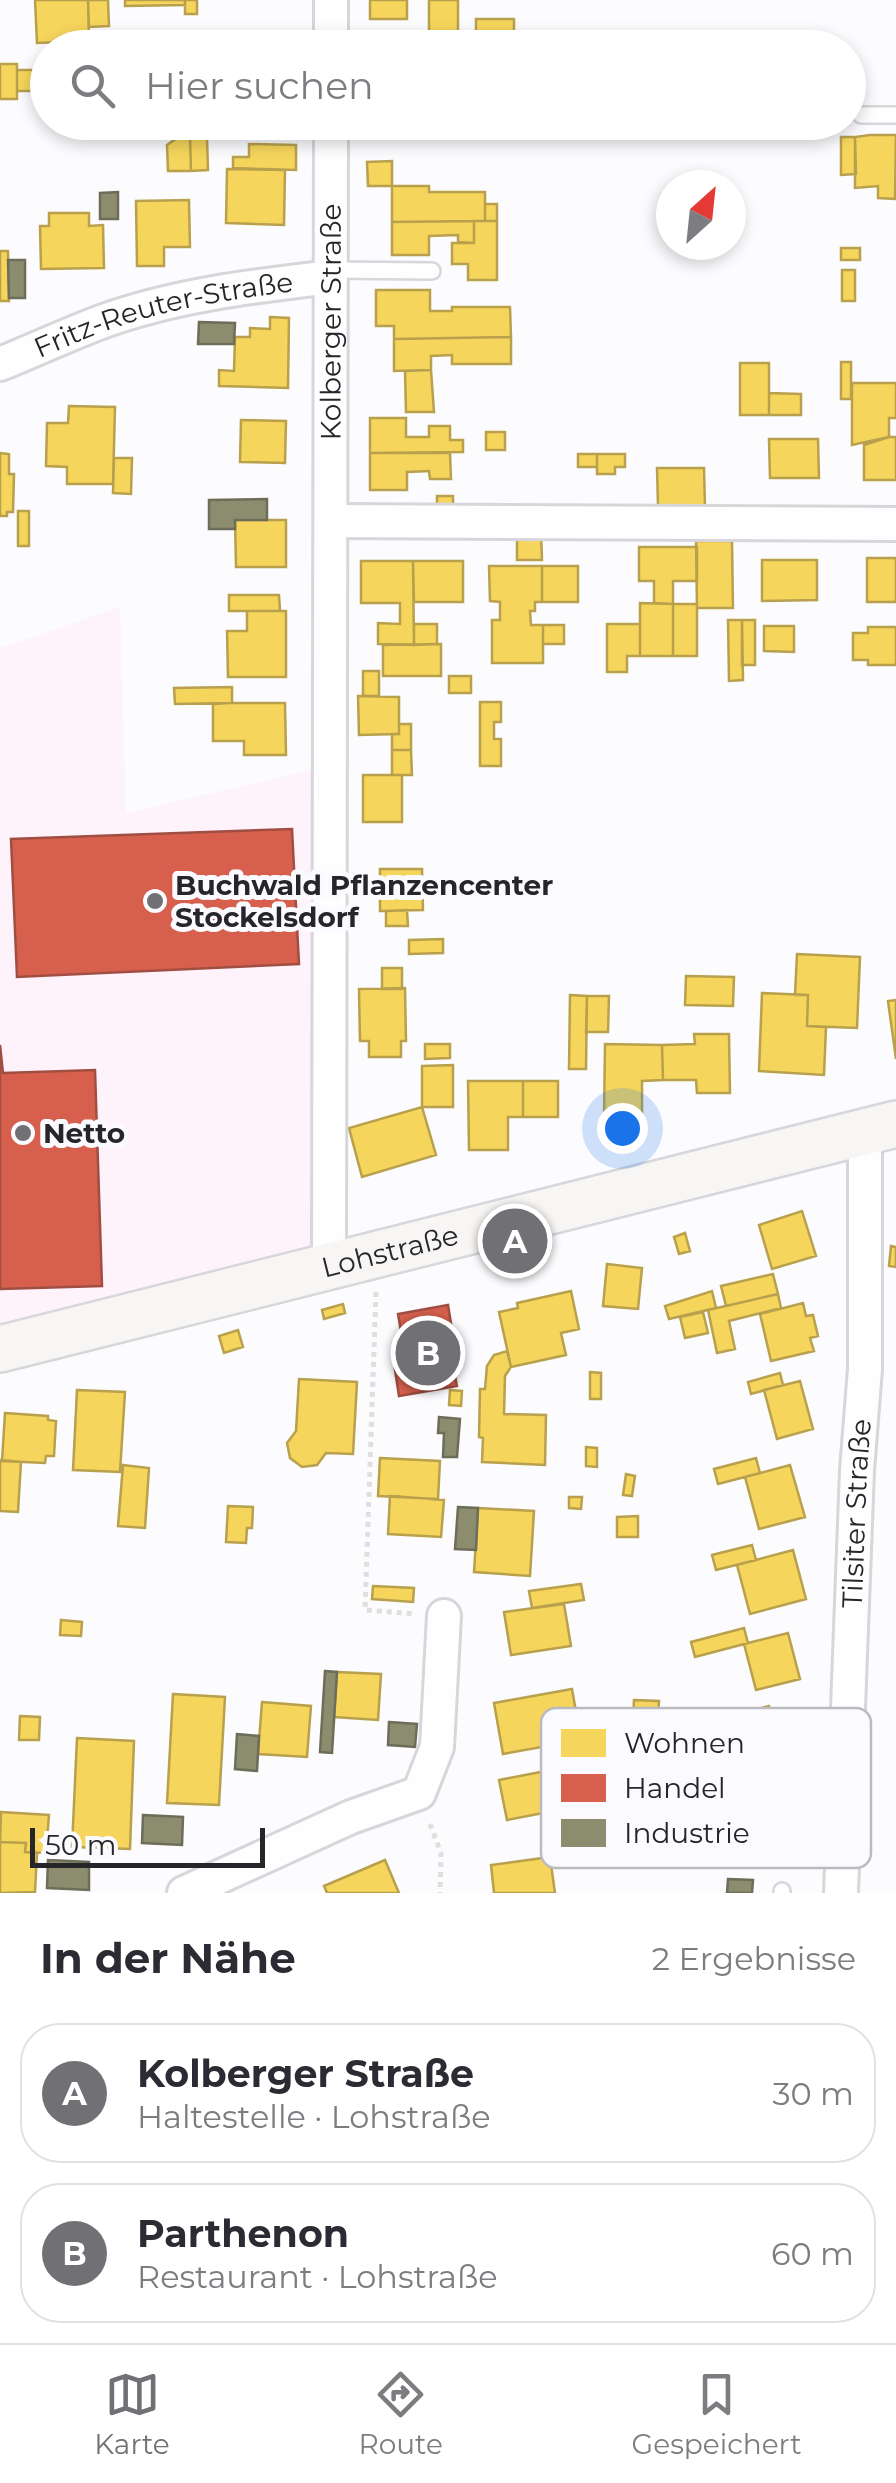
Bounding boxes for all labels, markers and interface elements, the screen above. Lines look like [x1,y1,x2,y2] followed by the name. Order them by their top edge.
[30,30,866,140] search box
[65,58,120,113] icon: search
[145,62,374,109] text: Hier suchen
[656,170,746,260] north arrow
[313,204,348,440] street label: Kolberger Straße
[29,265,295,365] street label: Fritz-Reuter-Straße
[175,868,553,934] place label: Buchwald Pflanzencenter Stockelsdorf
[144,890,166,912] marker: Buchwald Pflanzencenter Stockelsdorf
[597,1103,648,1154] your location
[43,1116,125,1150] place label: Netto
[12,1122,34,1144] marker: Netto
[482,1204,548,1278] pin: A
[318,1218,462,1285] street label: Lohstraße
[396,1316,460,1390] pin: B
[835,1417,878,1609] street label: Tilsiter Straße
[541,1708,871,1868] legend
[624,1726,745,1760] text: Wohnen
[624,1771,726,1805] text: Handel
[624,1816,750,1850] text: Industrie
[30,1823,265,1868] scale bar
[45,1828,116,1862] text: 50 m
[40,1932,296,1984] text: In der Nähe
[652,1939,856,1978] text: 2 Ergebnisse
[137,2050,474,2097] text: Kolberger Straße
[62,2074,87,2113] text: A
[772,2074,854,2113] text: 30 m
[137,2097,491,2136] text: Haltestelle · Lohstraße
[137,2210,349,2257] text: Parthenon
[62,2234,87,2273] text: B
[771,2234,854,2273] text: 60 m
[137,2257,498,2296] text: Restaurant · Lohstraße
[94,2367,170,2461] tab: Karte
[359,2367,443,2461] tab: Route
[632,2367,802,2461] tab: Gespeichert

